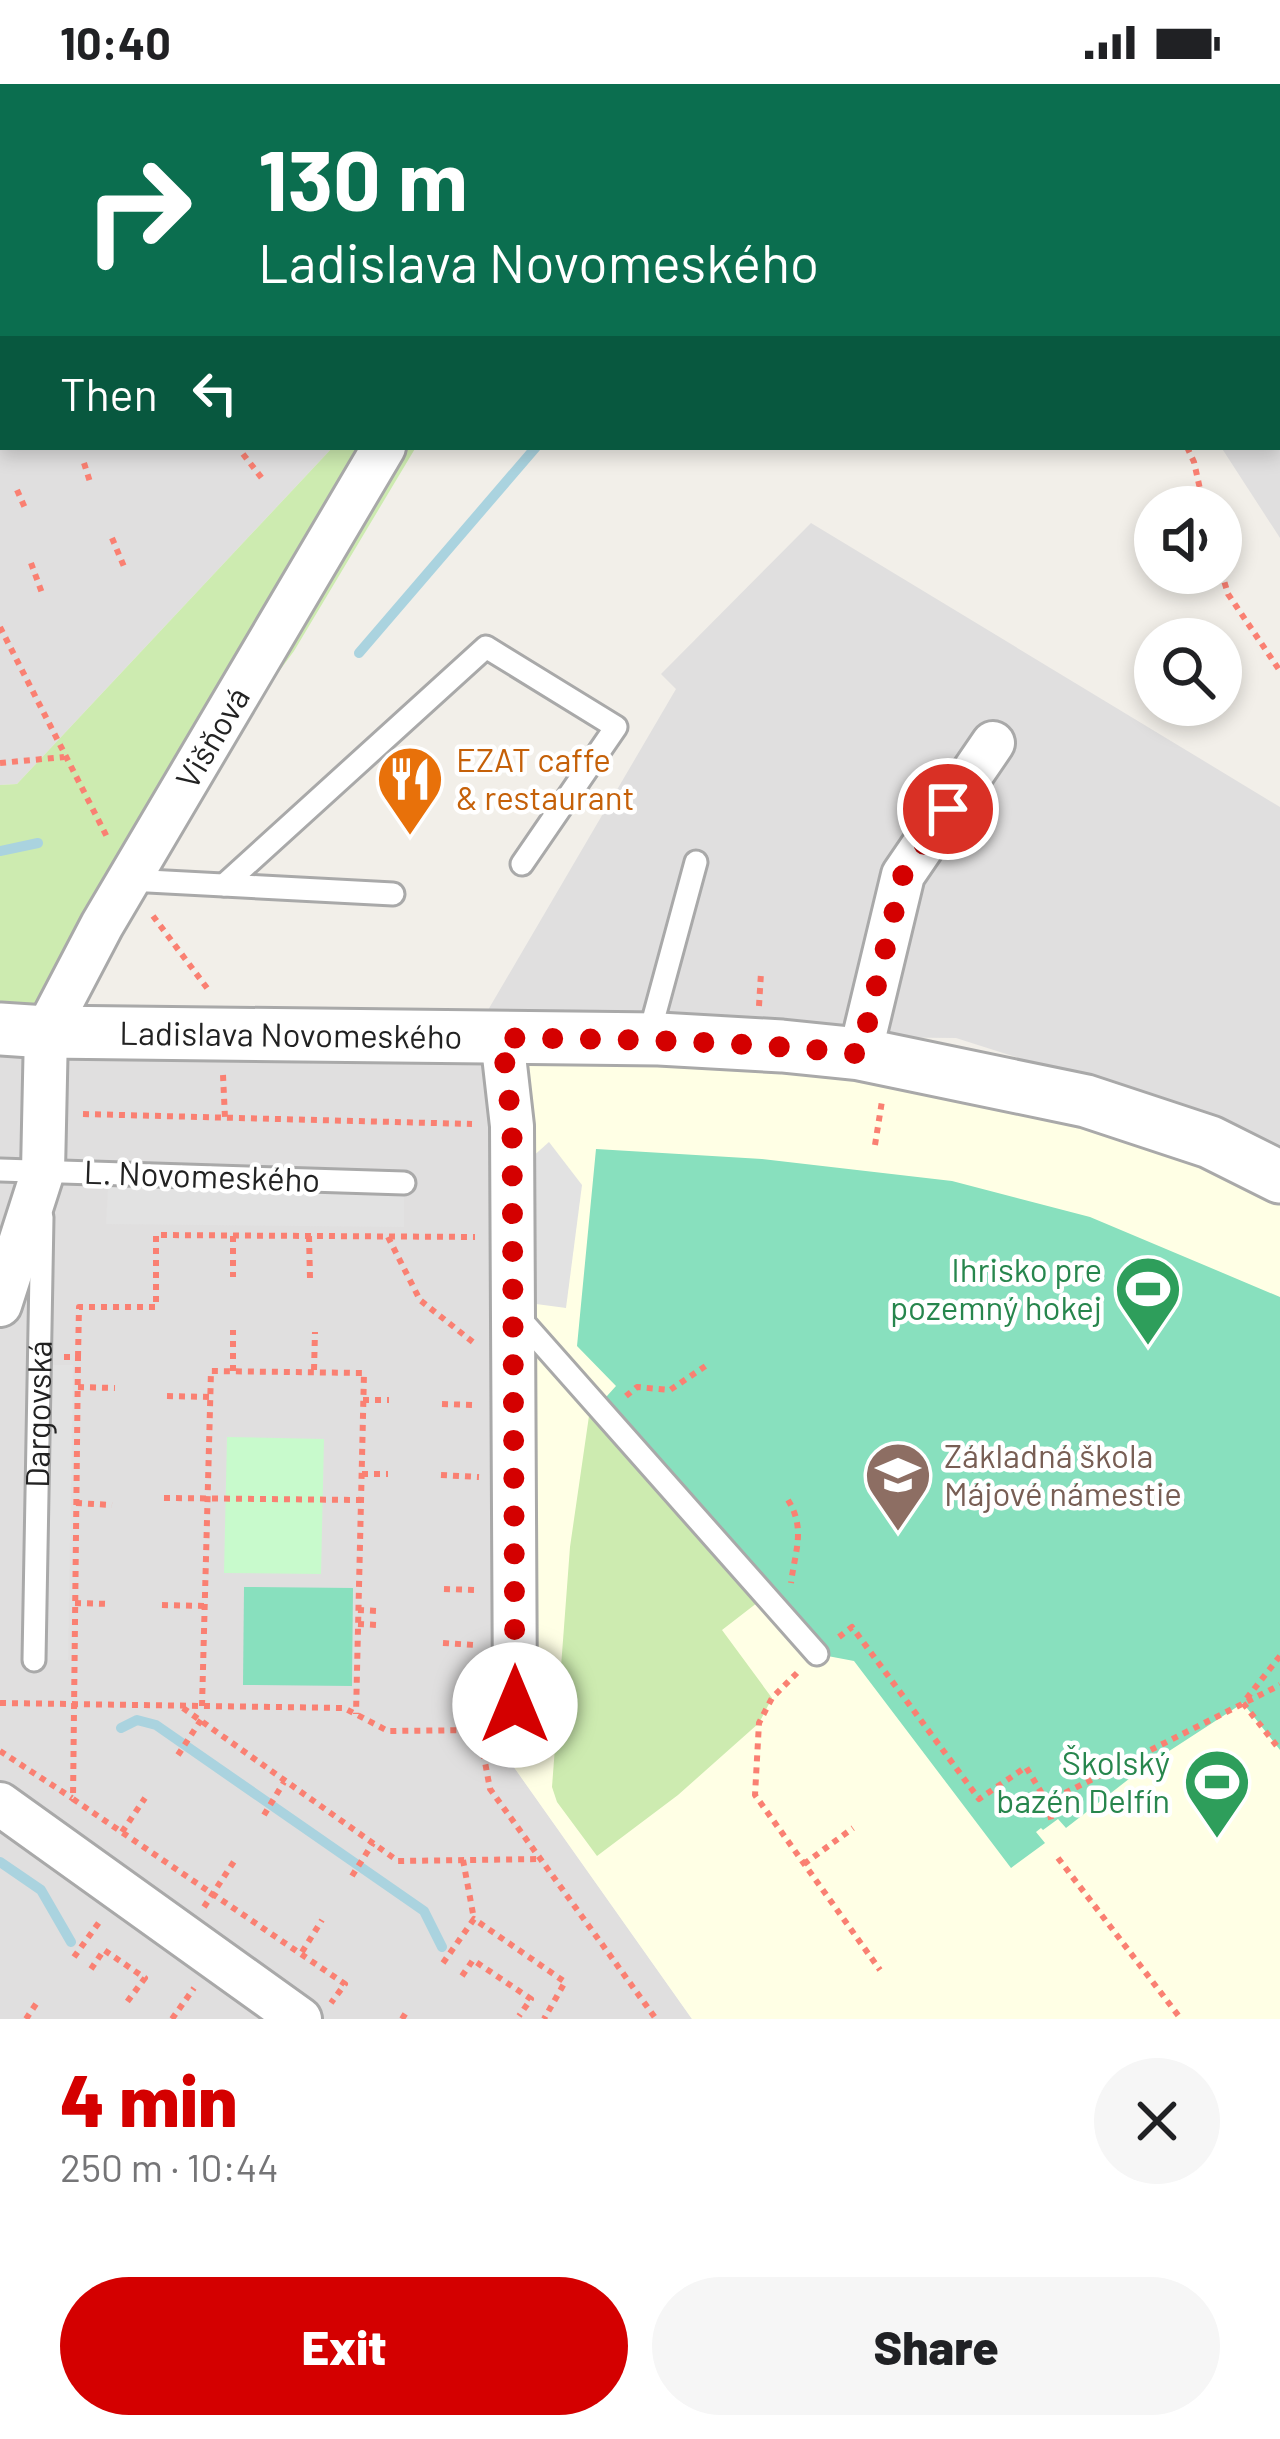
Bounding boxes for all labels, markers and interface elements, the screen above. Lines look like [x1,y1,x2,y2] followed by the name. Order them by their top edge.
[60,15,171,69] text: 10:40
[258,127,468,228] text: 130 m
[60,132,216,288] icon: right
[258,229,819,294] text: Ladislava Novomeského
[182,360,248,426] icon: left
[60,366,158,420] text: Then
[1134,486,1242,726] map controls
[1134,486,1242,594] button: sound
[1134,618,1242,726] button: search
[166,679,257,795] street label: Višňová
[456,739,634,817] place label: EZAT caffe & restaurant
[375,744,445,838] restaurant icon: EZAT caffe & restaurant
[897,758,999,860] pin
[915,776,981,842] icon: arrive
[119,1012,463,1056] street label: Ladislava Novomeského
[83,1151,321,1199] street label: L. Novomeského
[890,1249,1102,1327] place label: Ihrisko pre pozemný hokej
[1113,1254,1183,1348] sports icon: Ihrisko pre pozemný hokej
[16,1340,59,1488] street label: Dargovská
[944,1435,1182,1513] place label: Základná škola Májové námestie
[863,1440,933,1534] school or university icon: Základná škola Májové námestie
[452,1642,578,1768] position arrow
[996,1742,1170,1820] place label: Školský bazén Delfín
[1182,1747,1252,1841] sports icon: Školský bazén Delfín
[60,2055,238,2141] text: 4 min
[1094,2058,1220,2184] button: close
[60,2143,279,2190] text: 250 m · 10:44
[60,2277,628,2415] button: Exit
[652,2277,1220,2415] button: Share

